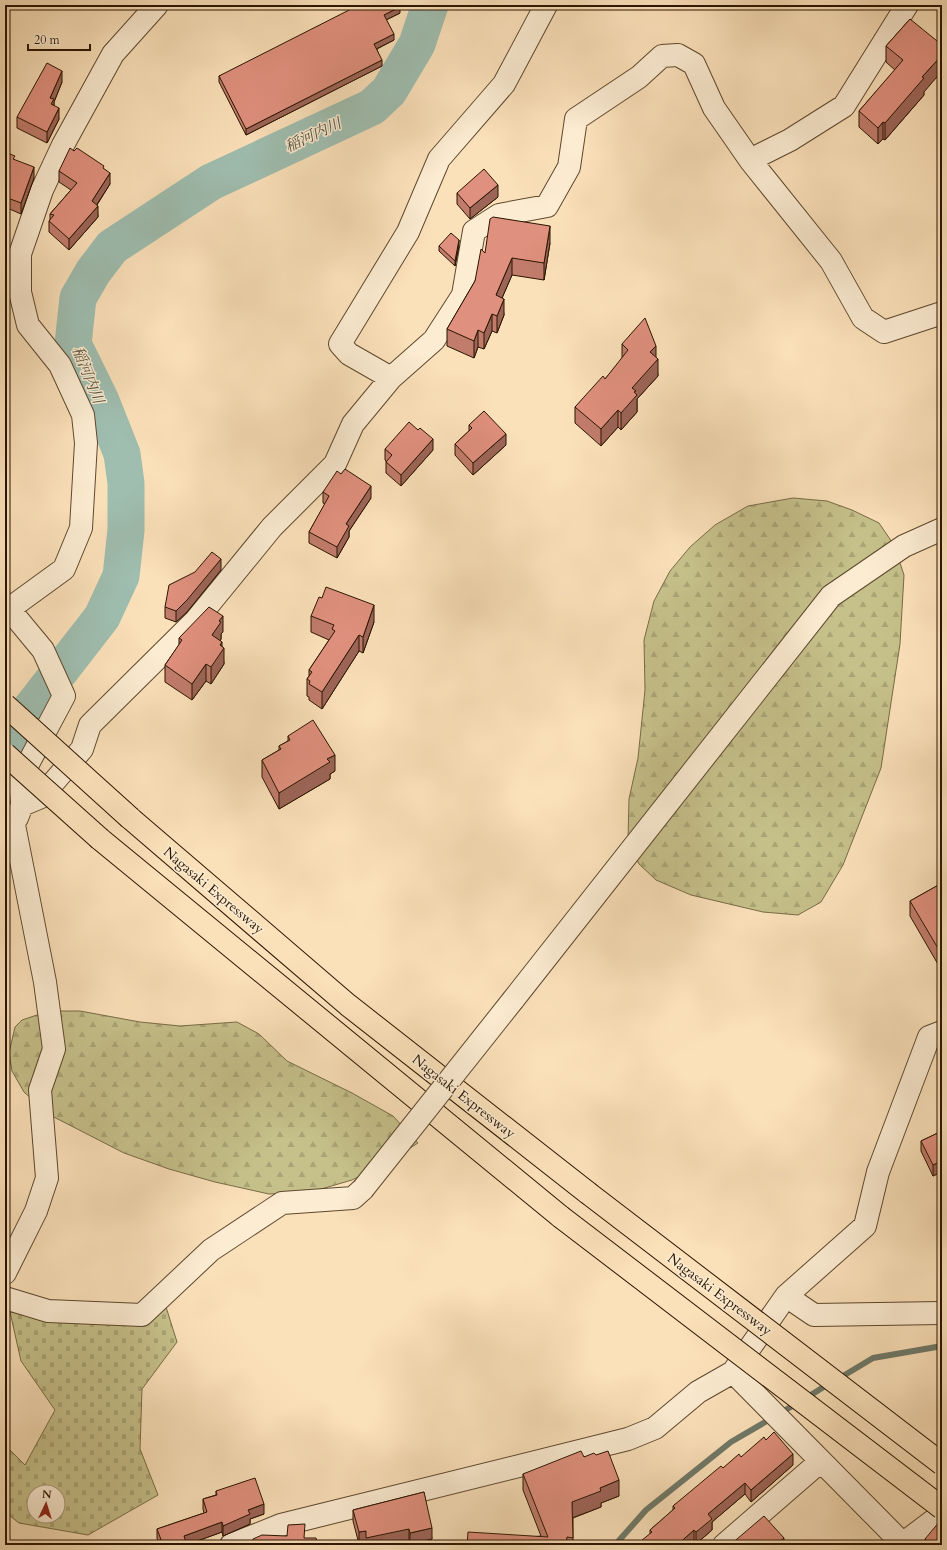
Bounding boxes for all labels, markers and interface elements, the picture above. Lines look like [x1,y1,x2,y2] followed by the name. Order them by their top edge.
[28,26,90,52] scale bar
[34,32,61,48] text: 20 m
[282,112,346,157] water label: 稲河内川
[67,343,109,408] water label: 稲河内川
[159,842,269,939] street label: Nagasaki Expressway
[408,1050,520,1143] street label: Nagasaki Expressway
[664,1249,776,1340] street label: Nagasaki Expressway
[26,1484,66,1524] north arrow
[41,1487,52,1502] text: N

